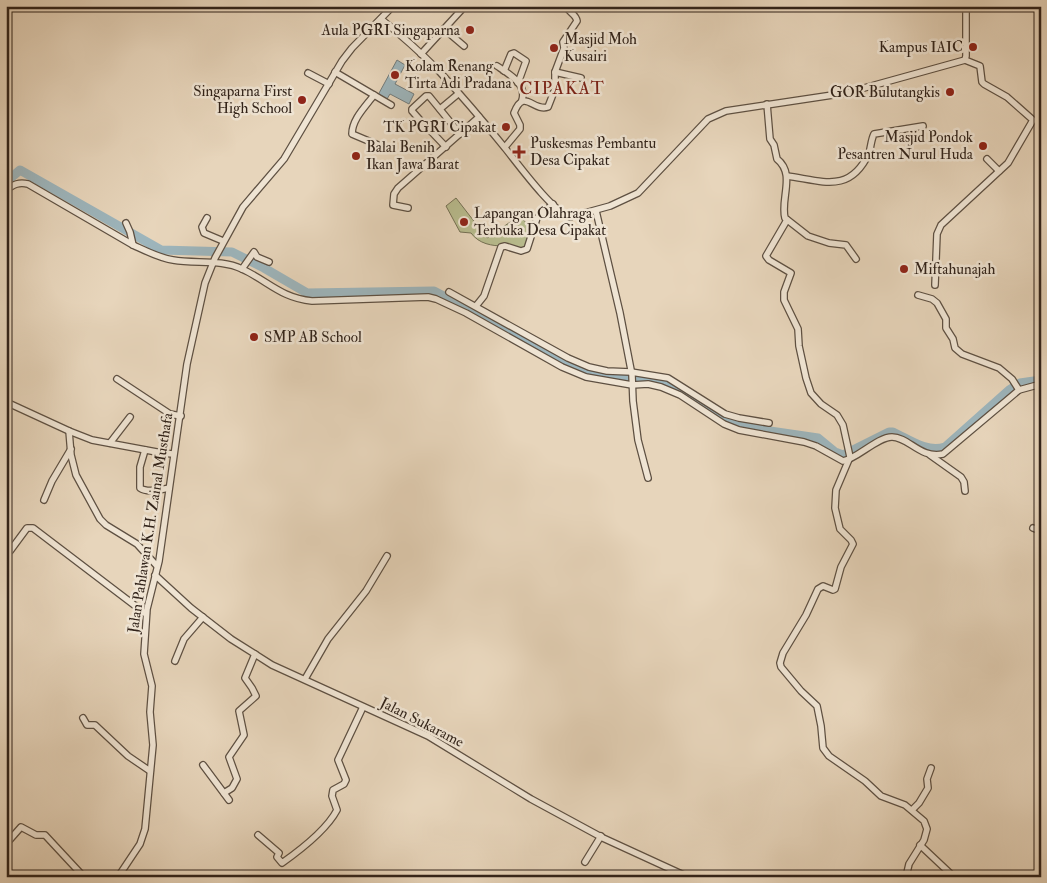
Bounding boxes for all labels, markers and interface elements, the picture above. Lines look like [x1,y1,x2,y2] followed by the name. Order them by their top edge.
[320,21,461,41] place label: Aula PGRI Singaparna
[464,24,476,36] marker: Aula PGRI Singaparna
[564,30,637,66] place label: Masjid Moh Kusairi
[879,38,963,58] place label: Kampus IAIC
[967,41,979,53] marker: Kampus IAIC
[548,42,560,54] marker: Masjid Moh Kusairi
[405,57,512,93] place label: Kolam Renang Tirta Adi Pradana
[389,69,401,81] marker: Kolam Renang Tirta Adi Pradana
[519,77,605,100] district label: CIPAKAT
[193,82,292,118] place label: Singaparna First High School
[830,83,940,102] place label: GOR Bulutangkis
[944,86,956,98] marker: GOR Bulutangkis
[296,94,308,106] marker: Singaparna First High School
[383,118,496,138] place label: TK PGRI Cipakat
[500,121,512,133] marker: TK PGRI Cipakat
[837,128,974,164] place label: Masjid Pondok Pesantren Nurul Huda
[530,134,656,171] place label: Puskesmas Pembantu Desa Cipakat
[366,138,459,175] place label: Balai Benih Ikan Jawa Barat
[977,140,989,152] marker: Masjid Pondok Pesantren Nurul Huda
[512,145,526,159] marker: Puskesmas Pembantu Desa Cipakat
[350,150,362,162] marker: Balai Benih Ikan Jawa Barat
[474,204,606,241] place label: Lapangan Olahraga Terbuka Desa Cipakat
[458,216,470,228] marker: Lapangan Olahraga Terbuka Desa Cipakat
[914,260,995,279] place label: Miftahunajah
[898,263,910,275] marker: Miftahunajah
[264,328,362,347] place label: SMP AB School
[248,331,260,343] marker: SMP AB School
[124,411,178,636] street label: Jalan Pahlawan K.H. Zainal Musthafa
[375,693,467,753] street label: Jalan Sukarame

